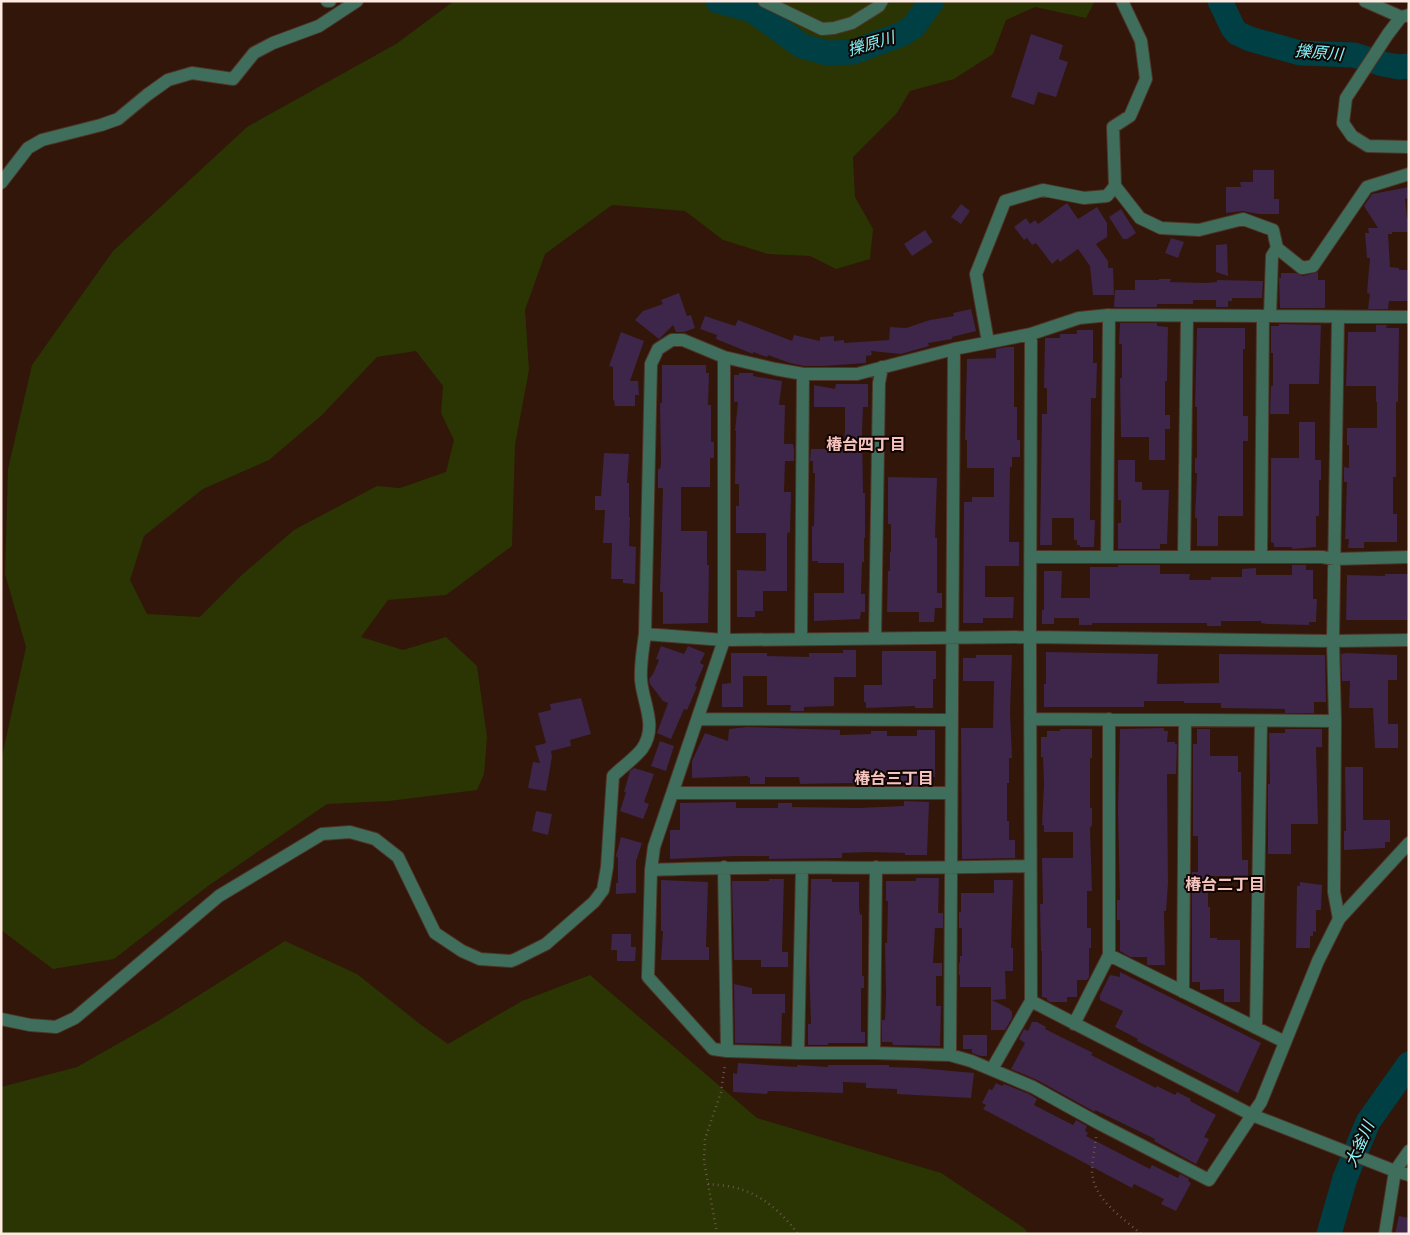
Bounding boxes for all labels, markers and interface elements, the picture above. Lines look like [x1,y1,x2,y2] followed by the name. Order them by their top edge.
[845,27,898,58] water label: 擽原川
[1294,41,1346,63] water label: 擽原川
[826,435,906,453] district label: 椿台四丁目
[854,769,934,787] district label: 椿台三丁目
[1185,875,1265,893] district label: 椿台二丁目
[1341,1117,1378,1170] water label: 大釜川

